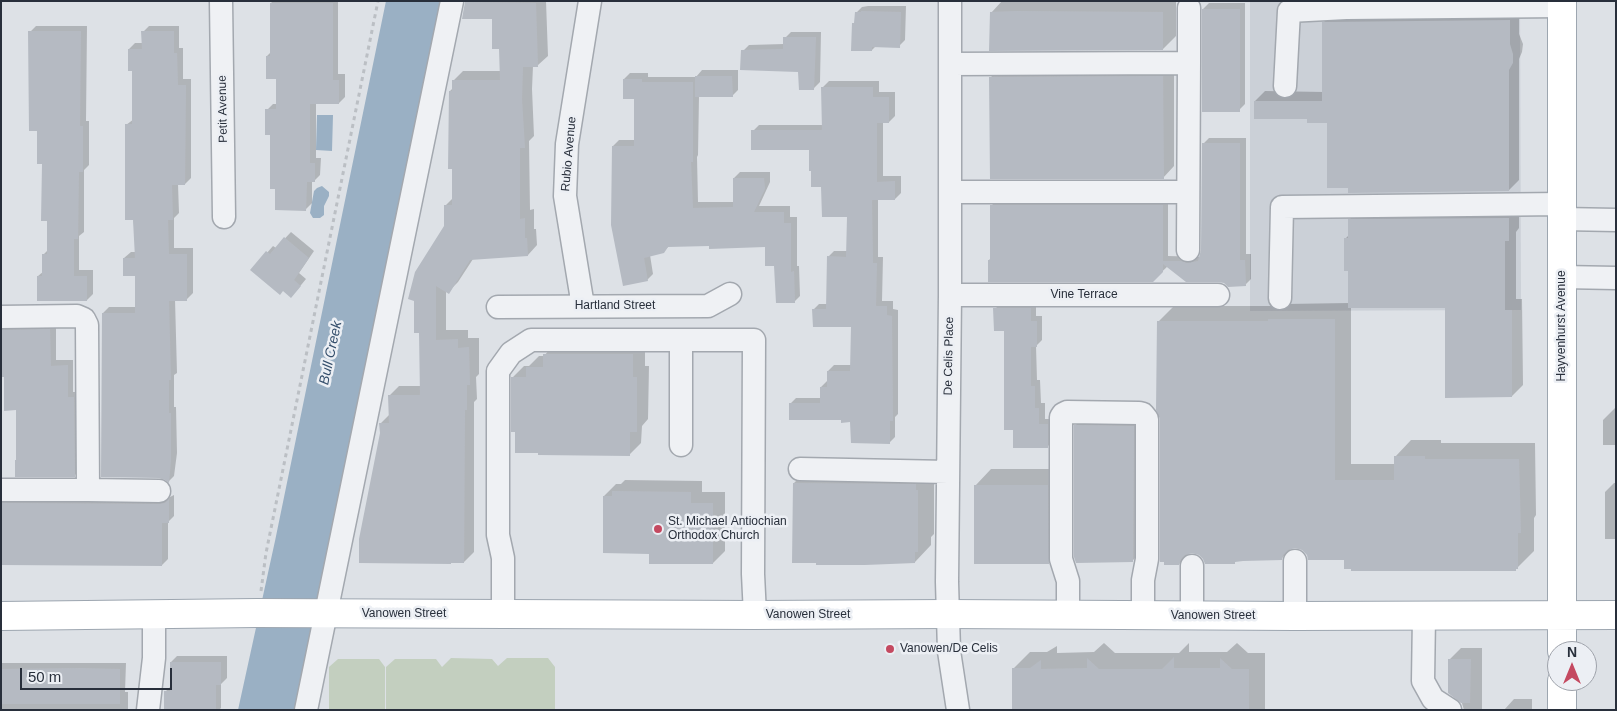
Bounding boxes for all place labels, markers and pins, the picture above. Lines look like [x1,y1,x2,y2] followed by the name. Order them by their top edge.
[668,515,787,543] place label: St. Michael Antiochian Orthodox Church
[652,523,664,535] marker: St. Michael Antiochian Orthodox Church
[900,642,998,656] place label: Vanowen/De Celis
[884,643,896,655] marker: Vanowen/De Celis

